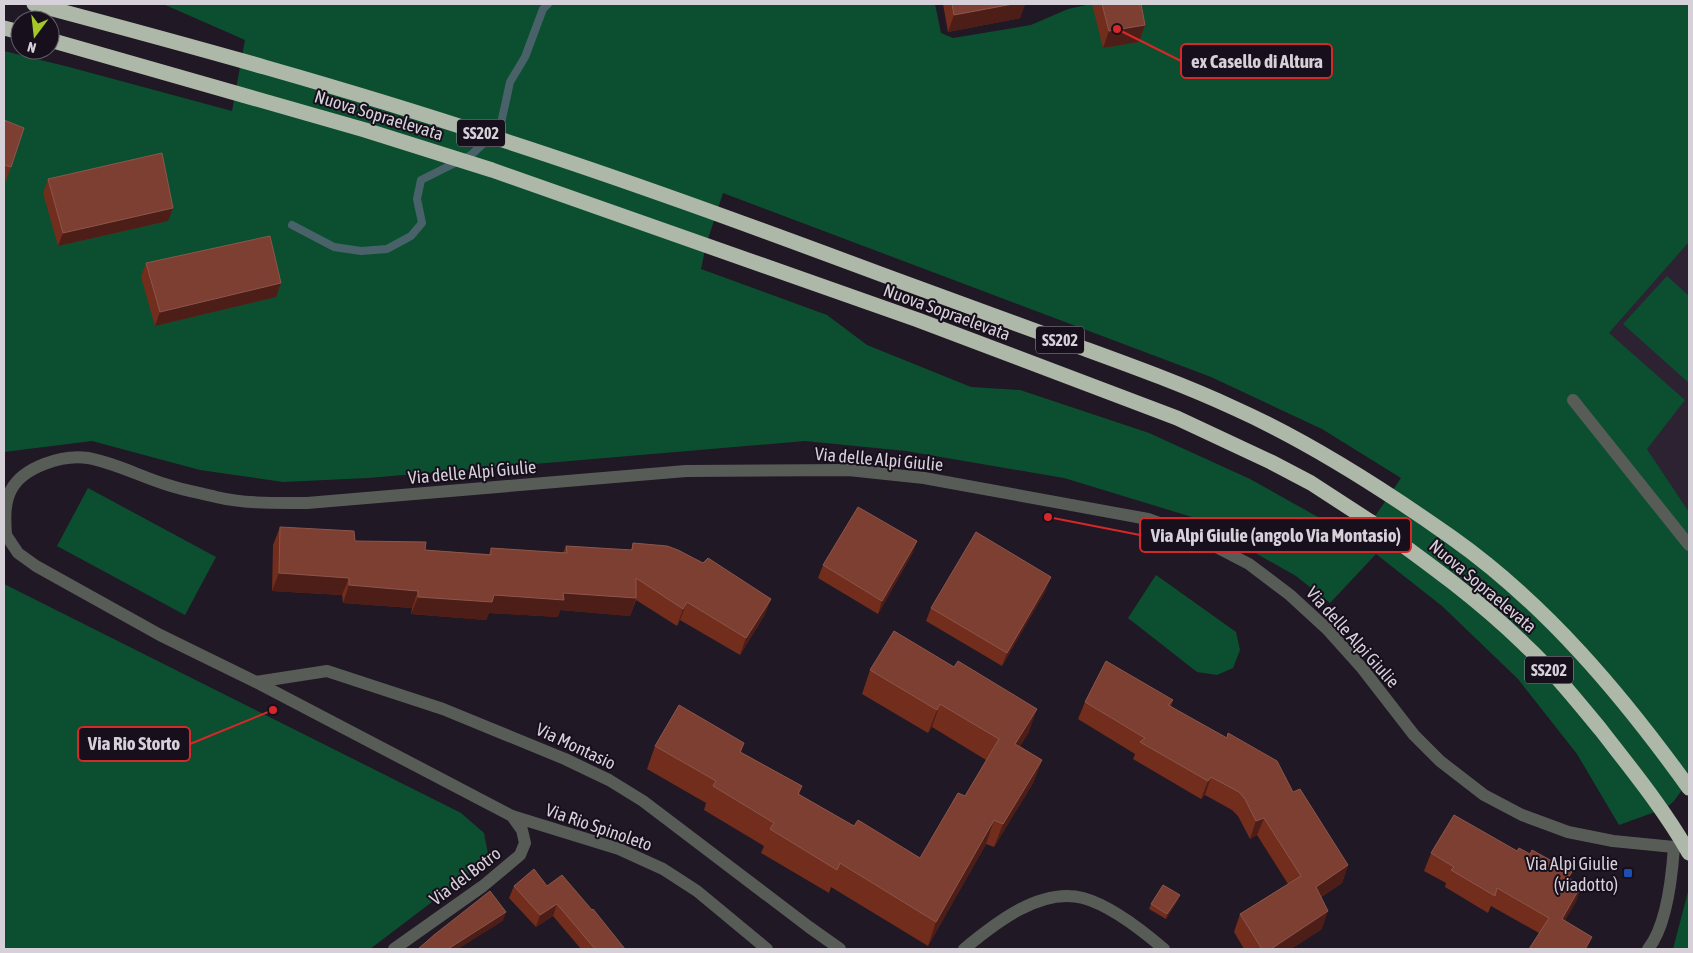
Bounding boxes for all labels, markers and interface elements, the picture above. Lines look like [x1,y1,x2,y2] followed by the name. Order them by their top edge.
[10,10,60,60] north arrow
[26,39,38,56] text: N
[1181,44,1332,78] callout: ex Casello di Altura
[1191,50,1323,72] text: ex Casello di Altura
[312,85,446,145] street label: Nuova Sopraelevata
[457,120,505,146] road number: SS202
[881,279,1013,345] street label: Nuova Sopraelevata
[1036,326,1084,354] road number: SS202
[814,443,944,475] street label: Via delle Alpi Giulie
[407,456,537,488] street label: Via delle Alpi Giulie
[1140,518,1411,552] callout: Via Alpi Giulie (angolo Via Montasio)
[1150,524,1401,546] text: Via Alpi Giulie (angolo Via Montasio)
[1425,535,1541,637] street label: Nuova Sopraelevata
[1302,582,1404,692] street label: Via delle Alpi Giulie
[1525,656,1573,684] road number: SS202
[533,718,619,774] street label: Via Montasio
[78,727,190,761] callout: Via Rio Storto
[87,732,180,754] text: Via Rio Storto
[543,799,655,855] street label: Via Rio Spinoleto
[425,842,505,910] street label: Via del Botro
[1526,853,1618,895] place label: Via Alpi Giulie (viadotto)
[1622,867,1634,879] marker: Via Alpi Giulie (viadotto)

